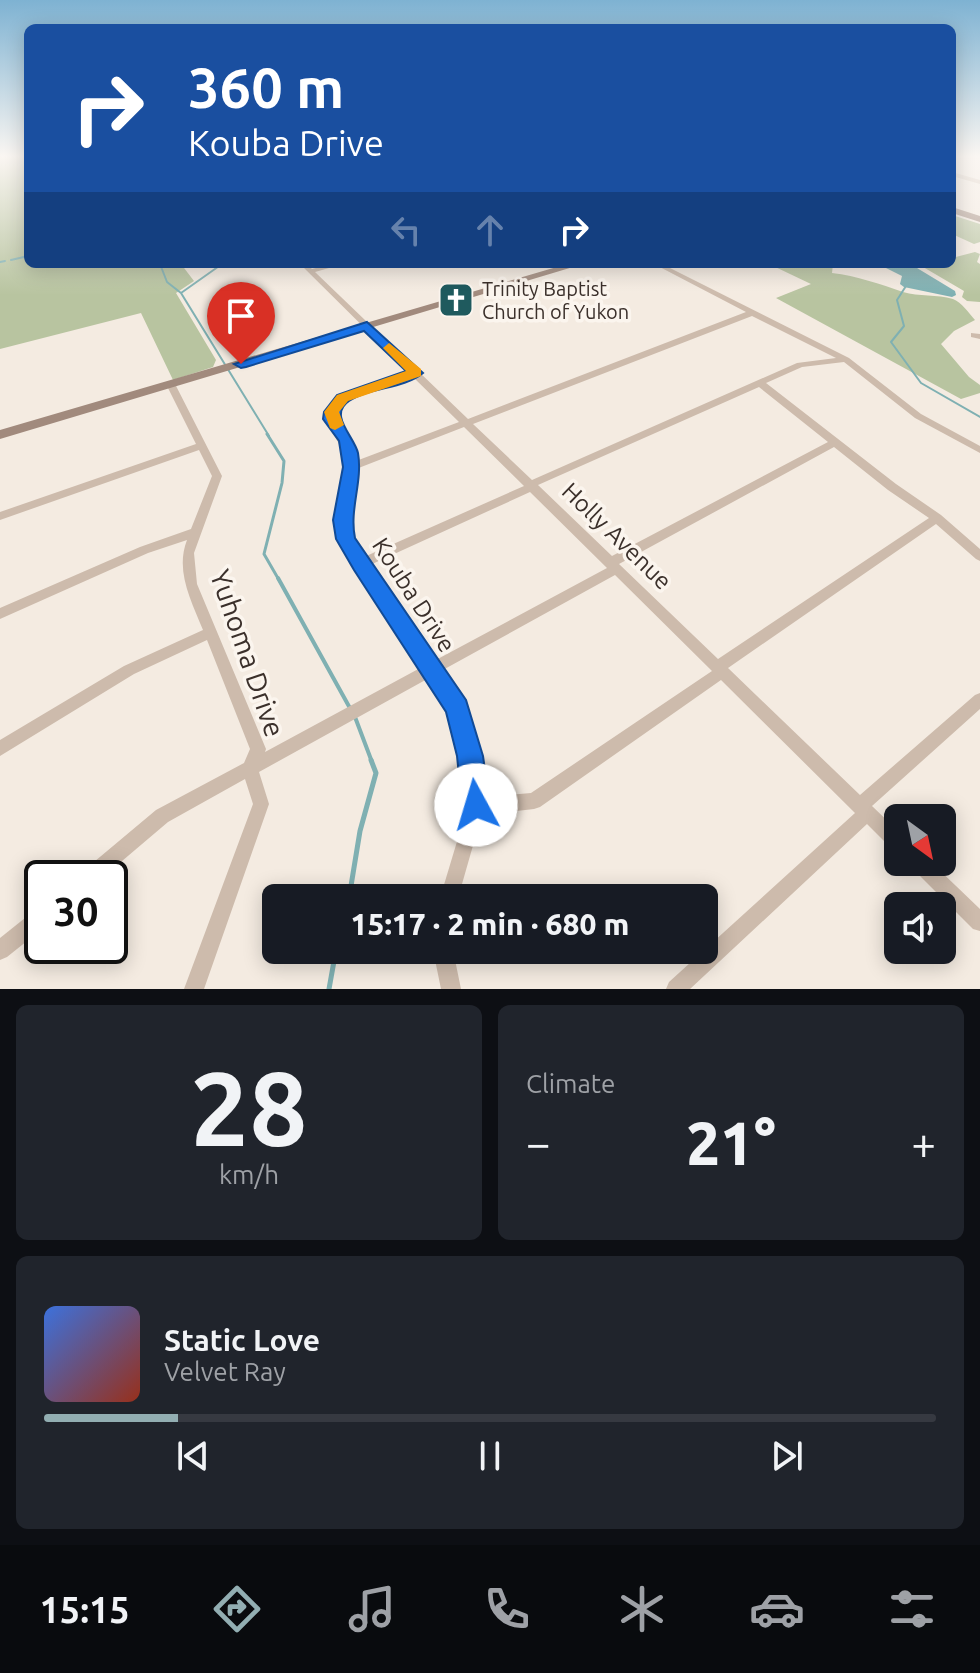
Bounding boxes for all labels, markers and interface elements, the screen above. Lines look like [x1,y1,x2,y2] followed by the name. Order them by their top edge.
[56,56,160,160] icon: right
[188,56,344,119] text: 360 m
[188,122,384,163] text: Kouba Drive
[384,208,428,252] icon: left
[468,208,512,252] icon: ahead
[552,208,596,252] icon: right
[482,277,629,323] place label: Trinity Baptist Church of Yukon
[437,281,475,319] church icon: Trinity Baptist Church of Yukon
[207,282,275,364] pin
[219,294,263,338] icon: arrive
[557,477,677,595] street label: Holly Avenue
[367,533,461,657] street label: Kouba Drive
[205,565,291,741] street label: Yuhoma Drive
[434,763,518,847] position arrow
[884,804,956,876] north arrow
[884,804,956,964] map controls
[24,860,128,964] speed limit sign: 30
[884,892,956,964] button: sound
[351,907,629,941] text: 15:17 · 2 min · 680 m
[190,1049,308,1166] text: 28
[526,1069,615,1098] text: Climate
[686,1109,776,1176] text: 21°
[526,1118,551,1167] text: −
[911,1118,936,1167] text: +
[219,1160,279,1189] text: km/h
[164,1323,320,1357] text: Static Love
[164,1357,286,1386] text: Velvet Ray
[171,1434,215,1478] icon: previous
[468,1434,512,1478] icon: pause
[765,1434,809,1478] icon: next
[209,1581,265,1637] icon: directions
[344,1581,400,1637] icon: music
[479,1581,535,1637] icon: phone
[614,1581,670,1637] icon: climate
[749,1581,805,1637] icon: car
[884,1581,940,1637] icon: filters
[40,1589,130,1630] text: 15:15

